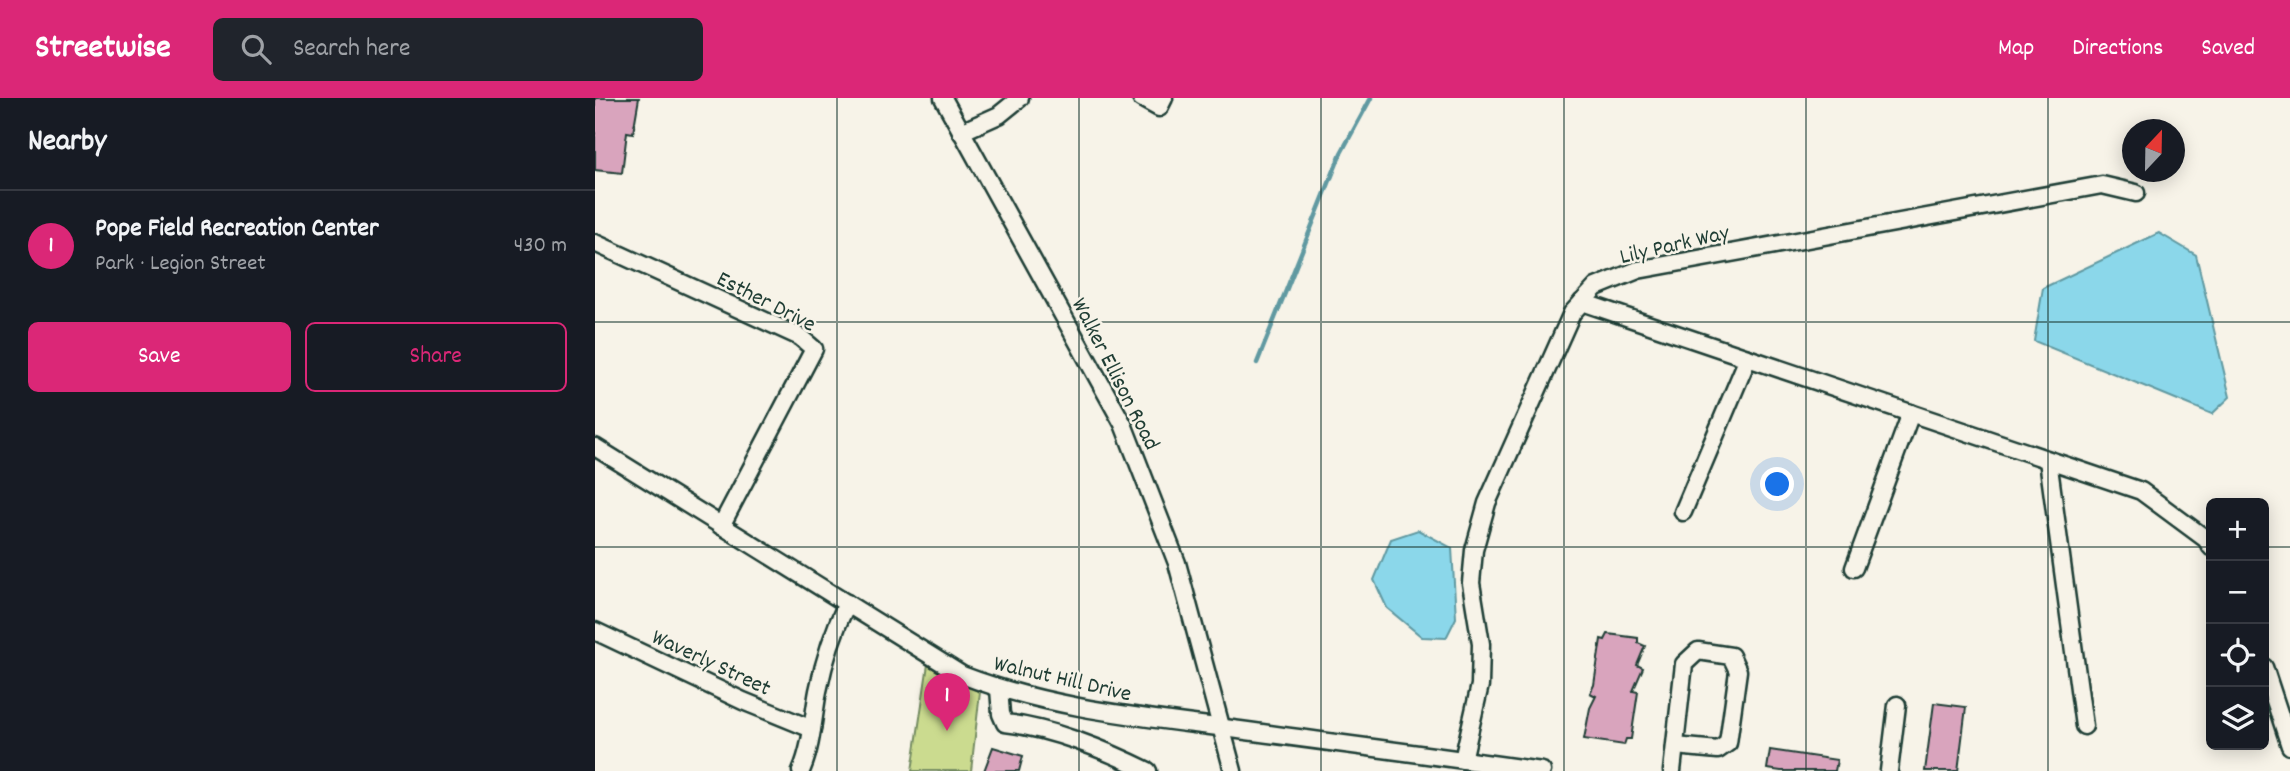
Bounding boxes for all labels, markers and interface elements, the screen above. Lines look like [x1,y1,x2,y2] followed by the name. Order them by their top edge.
[213,18,703,81] search box
[35,26,171,73] text: Streetwise
[237,30,275,68] icon: search
[293,31,410,68] text: Search here
[1998,32,2034,66] text: Map
[2072,32,2163,66] text: Directions
[2201,32,2255,66] text: Saved
[2122,119,2185,182] north arrow
[28,122,106,165] text: Nearby
[95,211,379,248] text: Pope Field Recreation Center
[1617,218,1733,275] street label: Lily Park Way
[48,230,54,263] text: 1
[514,230,567,263] text: 430 m
[95,248,266,281] text: Park · Legion Street
[710,264,821,342] street label: Esther Drive
[1061,293,1167,457] street label: Walker Ellison Road
[28,322,291,392] button: Save
[305,322,567,392] button: Share
[1760,467,1794,501] your location
[2206,498,2269,750] map controls
[2206,498,2269,561] button: +
[2206,561,2269,624] button: −
[645,622,776,706] street label: Waverly Street
[2206,624,2269,687] button: locate
[990,649,1134,712] street label: Walnut Hill Drive
[924,673,970,731] pin: 1
[2206,687,2269,750] button: layers

